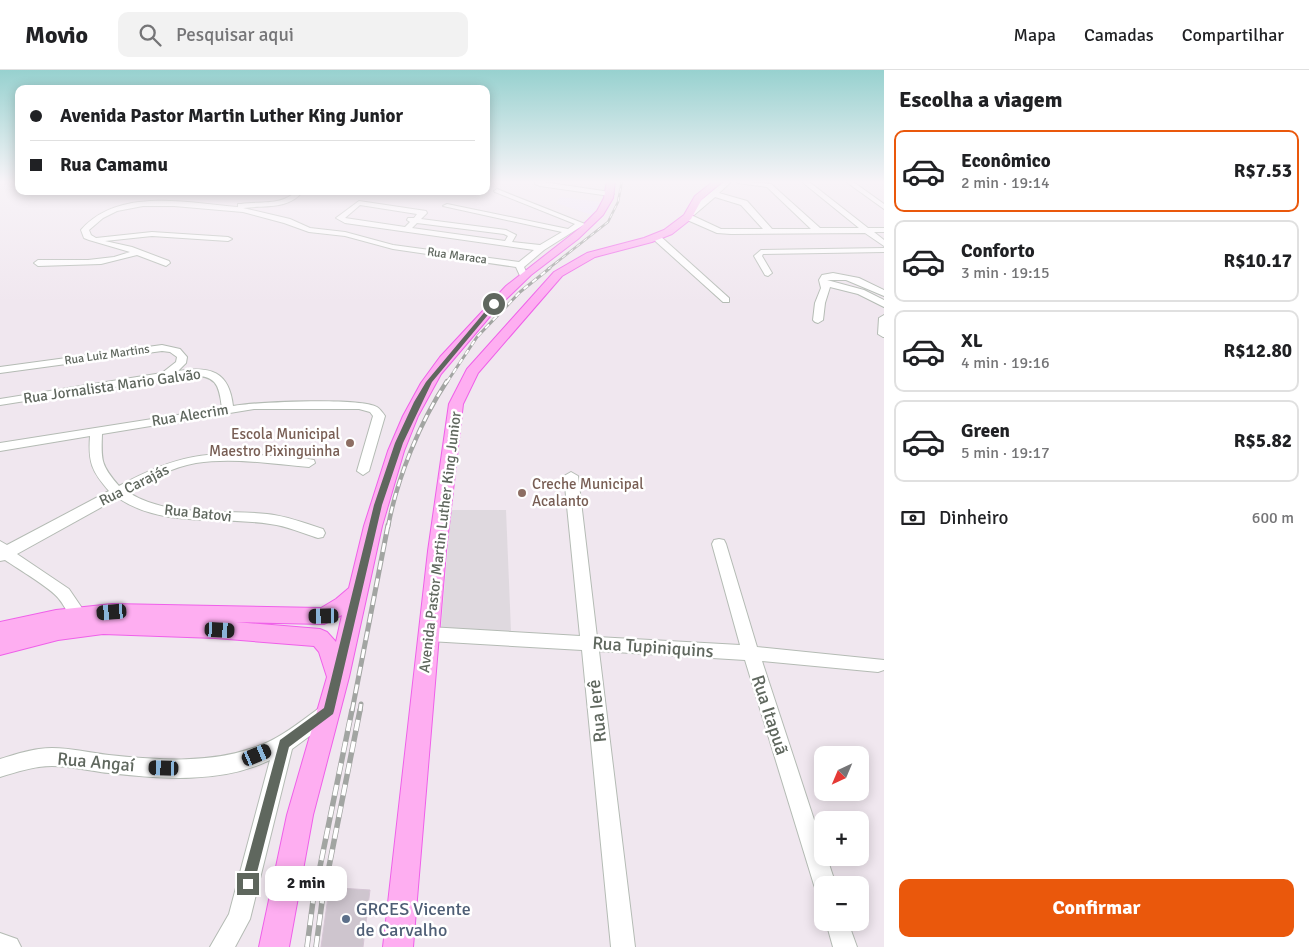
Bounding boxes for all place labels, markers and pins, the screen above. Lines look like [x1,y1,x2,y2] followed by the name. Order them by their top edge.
[209,425,340,460] place label: Escola Municipal Maestro Pixinguinha
[344,437,356,449] marker: Escola Municipal Maestro Pixinguinha
[532,475,644,510] place label: Creche Municipal Acalanto
[516,487,528,499] marker: Creche Municipal Acalanto
[356,898,471,941] place label: GRCES Vicente de Carvalho
[340,913,352,925] marker: GRCES Vicente de Carvalho

